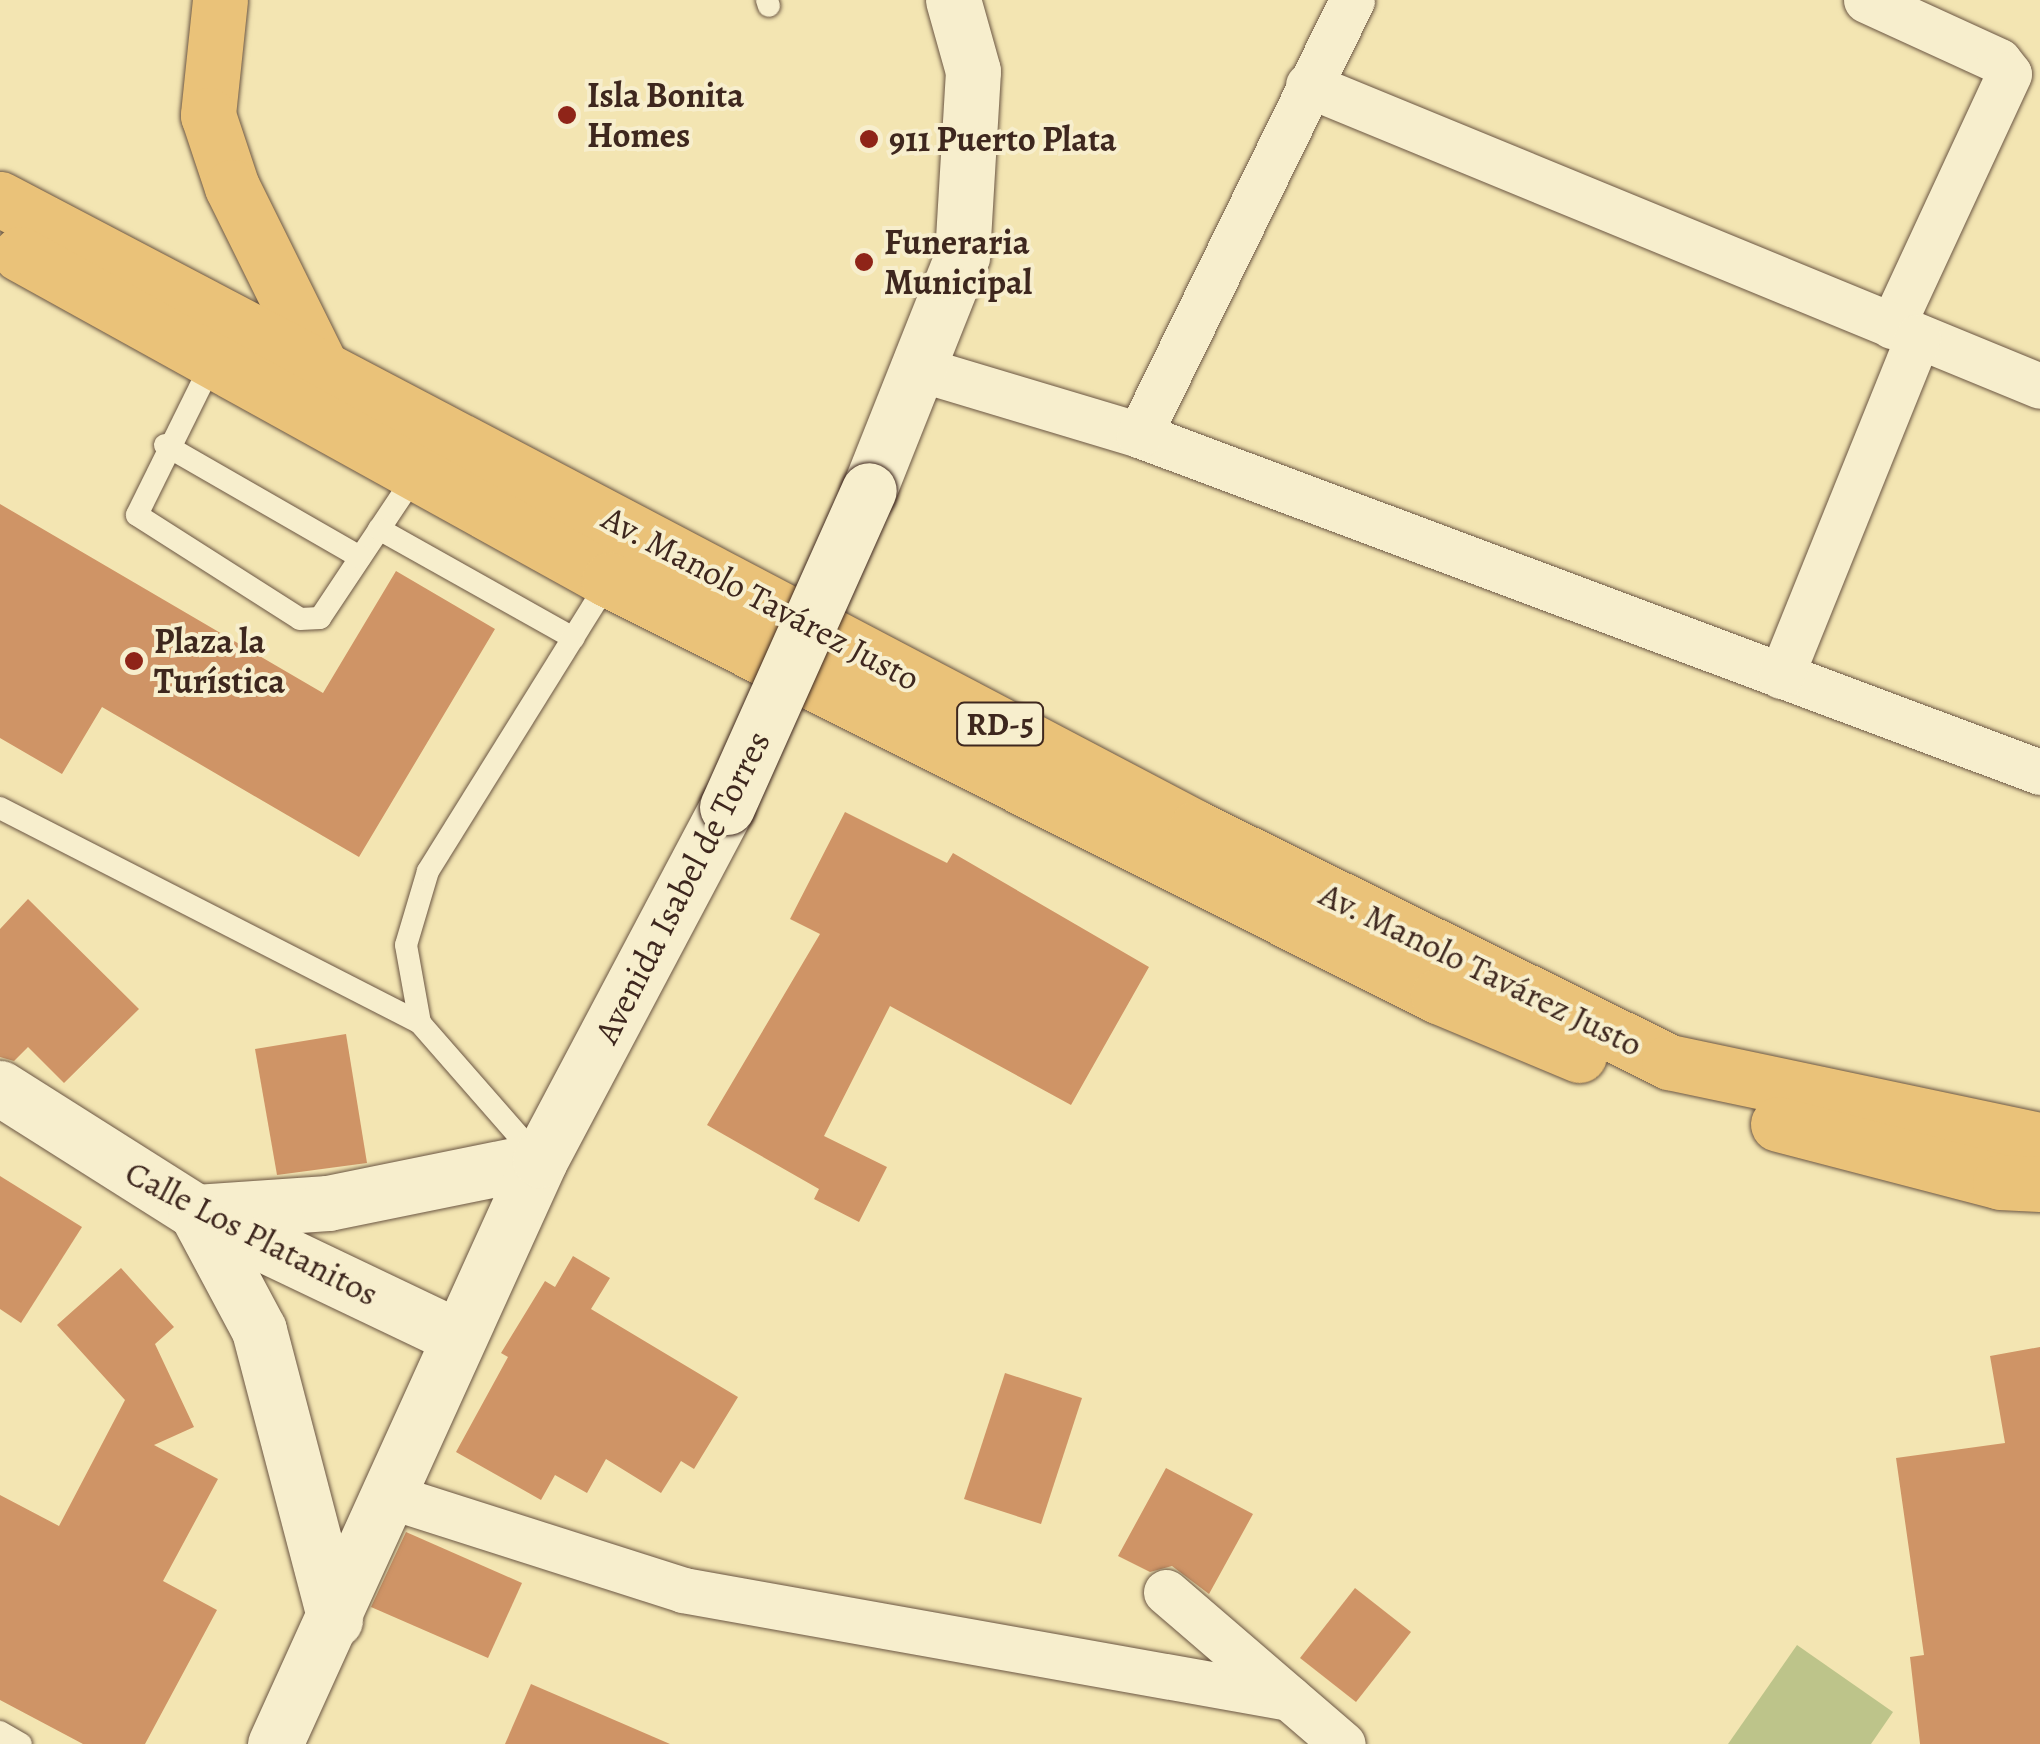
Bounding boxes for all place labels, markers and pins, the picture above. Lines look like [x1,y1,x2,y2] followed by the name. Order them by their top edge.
[587,74,744,156] place label: Isla Bonita Homes
[556,104,578,126] marker: Isla Bonita Homes
[889,118,1117,160] place label: 911 Puerto Plata
[858,128,880,150] marker: 911 Puerto Plata
[884,221,1032,303] place label: Funeraria Municipal
[853,251,875,273] marker: Funeraria Municipal
[154,620,285,702] place label: Plaza la Turística
[123,650,145,672] marker: Plaza la Turística

